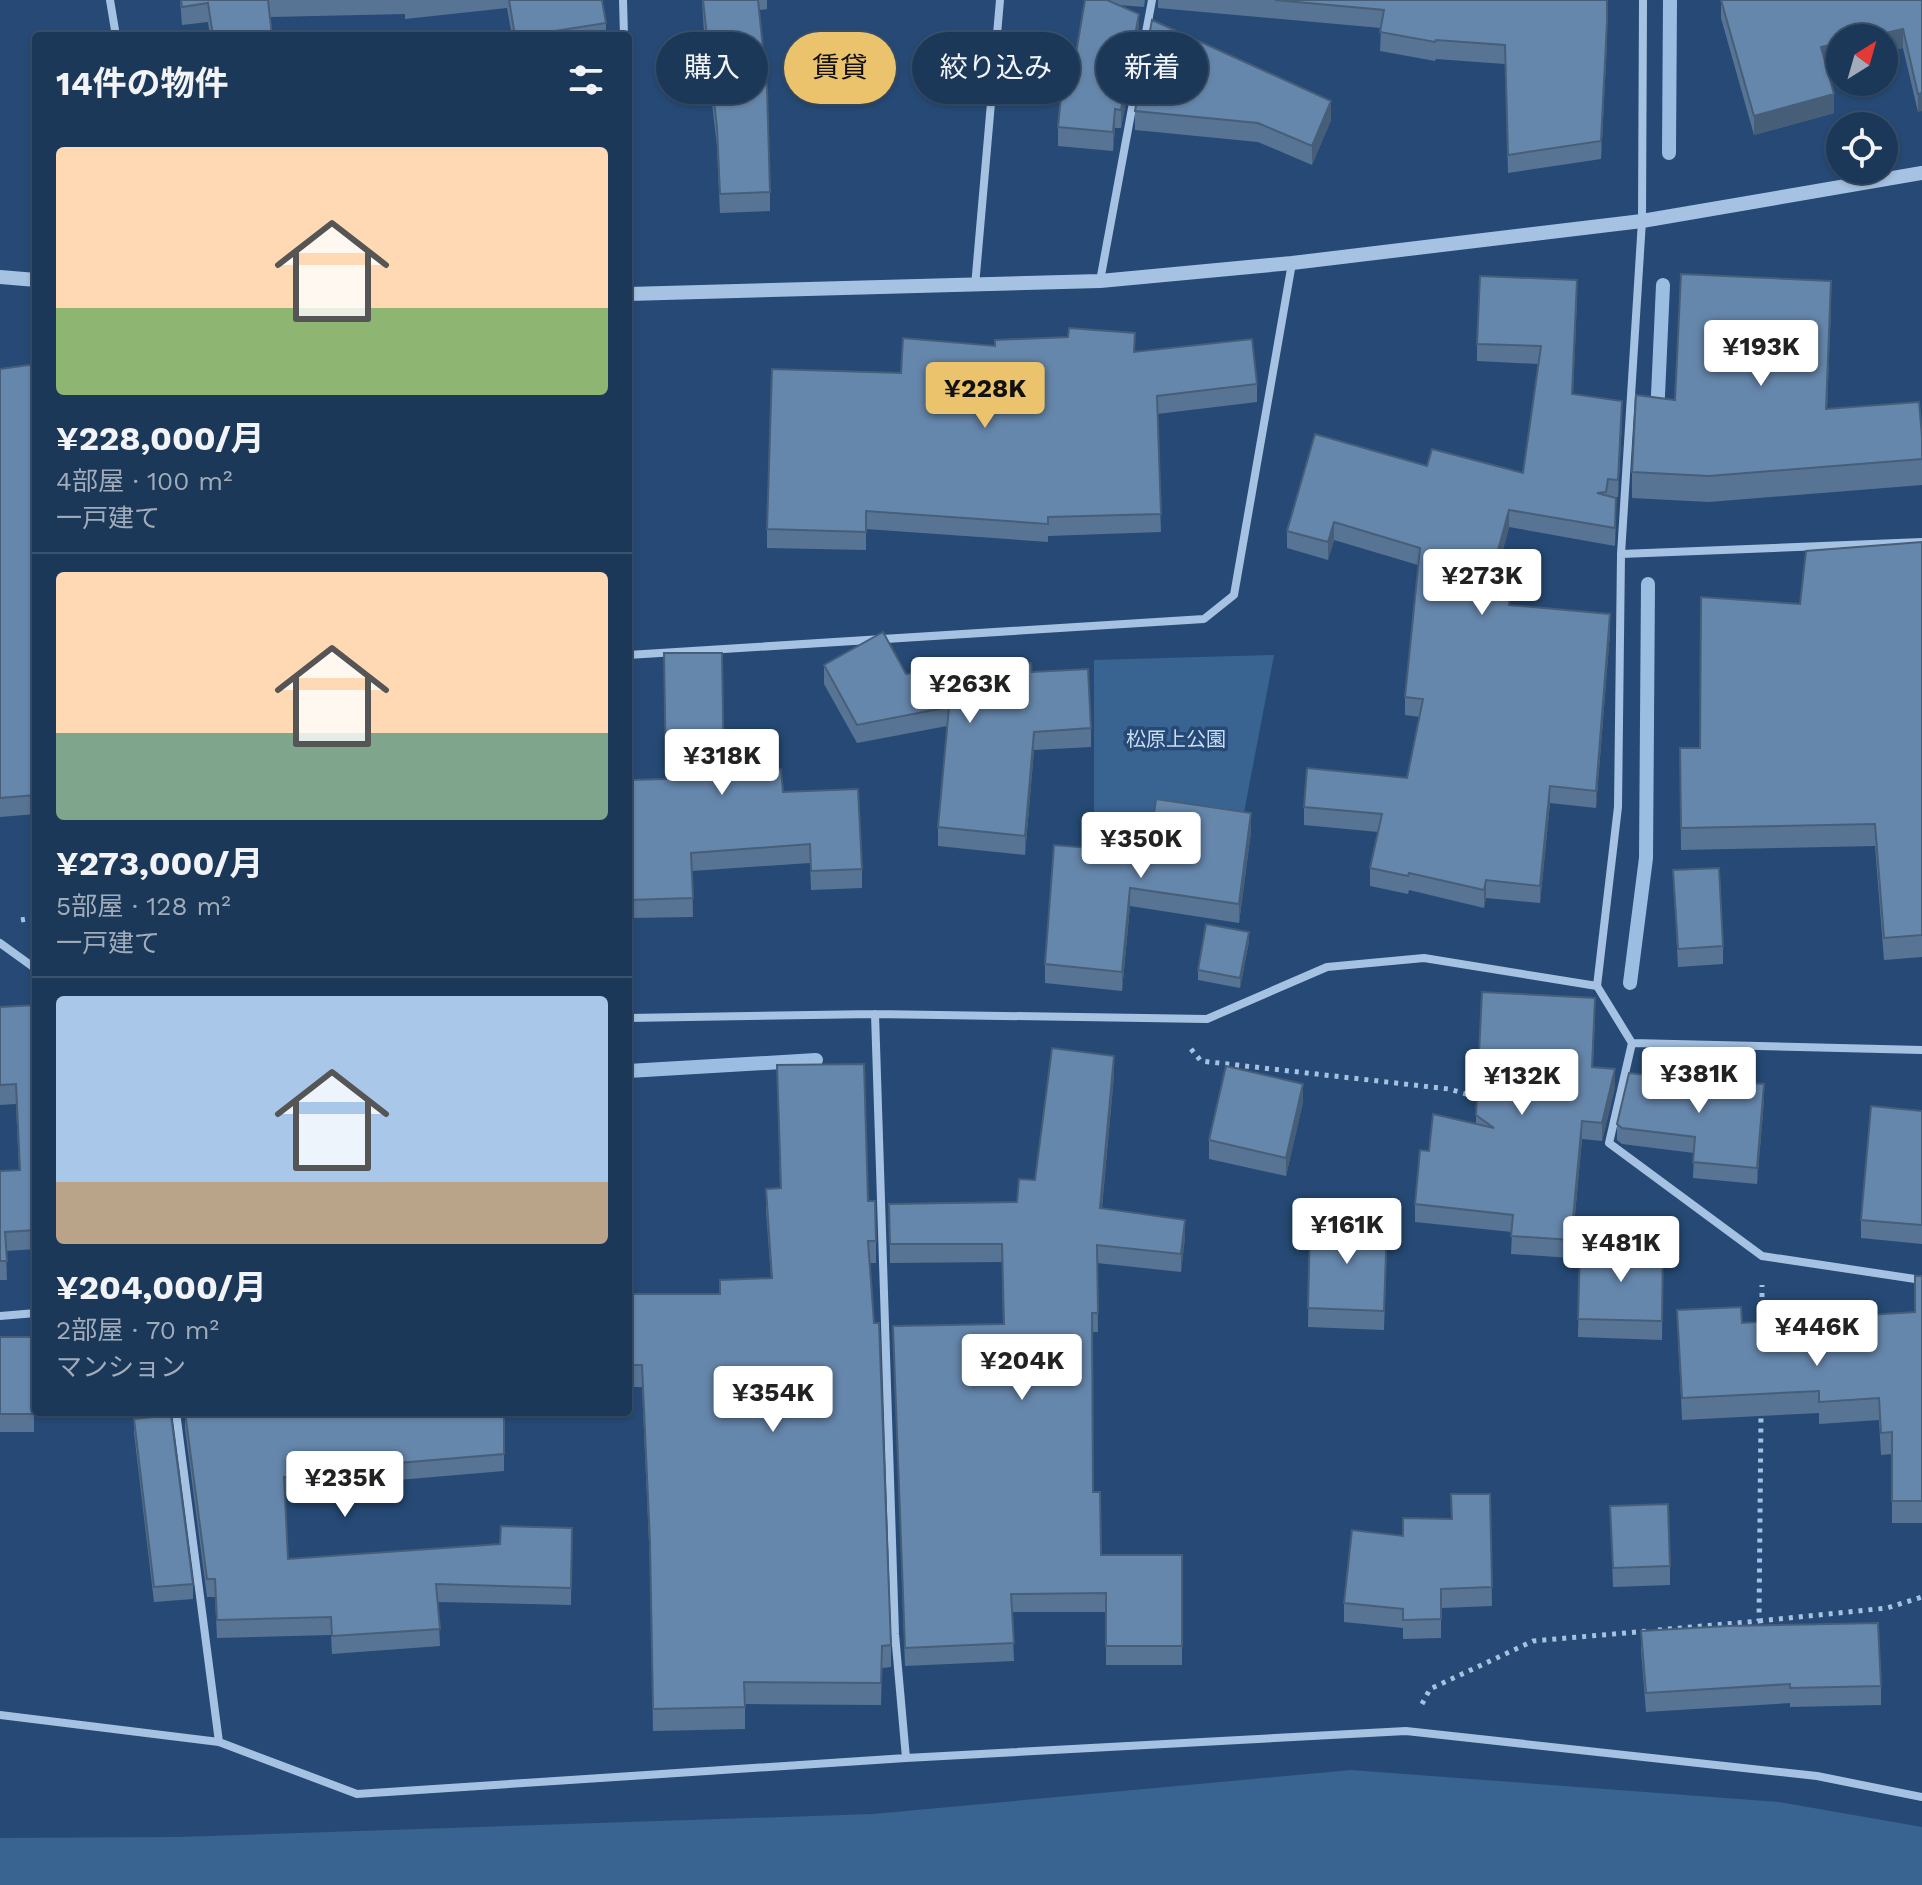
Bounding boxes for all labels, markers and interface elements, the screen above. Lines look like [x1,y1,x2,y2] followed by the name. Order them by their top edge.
[1826,24,1898,96] north arrow
[1826,24,1898,184] map controls
[656,32,768,104] chip: 購入
[784,32,896,104] chip: 賃貸
[912,32,1080,104] chip: 絞り込み
[1096,32,1208,104] chip: 新着
[564,58,608,102] icon: filters
[56,63,229,103] text: 14件の物件
[1826,112,1898,184] button: locate
[260,199,404,343] icon: home
[1705,320,1817,388] pin: ¥193K
[1722,331,1800,361] text: ¥193K
[929,362,1041,430] pin: ¥228K
[944,373,1026,403] text: ¥228K
[56,418,265,458] text: ¥228,000/月
[56,466,233,496] text: 4部屋 · 100 m²
[56,503,160,533] text: 一戸建て
[1426,549,1538,617] pin: ¥273K
[1441,560,1523,590] text: ¥273K
[260,624,404,768] icon: home
[914,657,1026,725] pin: ¥263K
[929,668,1011,698] text: ¥263K
[1126,727,1226,751] park label: 松原上公園
[666,729,778,797] pin: ¥318K
[683,740,761,770] text: ¥318K
[1085,812,1197,880] pin: ¥350K
[1100,823,1182,853] text: ¥350K
[56,843,263,883] text: ¥273,000/月
[56,891,231,921] text: 5部屋 · 128 m²
[56,928,160,958] text: 一戸建て
[1643,1047,1755,1115] pin: ¥381K
[260,1048,404,1192] icon: home
[1466,1049,1578,1117] pin: ¥132K
[1660,1058,1738,1088] text: ¥381K
[1483,1060,1561,1090] text: ¥132K
[1291,1198,1403,1266] pin: ¥161K
[1310,1209,1384,1239] text: ¥161K
[1565,1216,1677,1284] pin: ¥481K
[1581,1227,1661,1257] text: ¥481K
[56,1267,267,1307] text: ¥204,000/月
[1761,1300,1873,1368] pin: ¥446K
[1775,1311,1859,1341] text: ¥446K
[56,1315,219,1345] text: 2部屋 · 70 m²
[966,1334,1078,1402] pin: ¥204K
[980,1345,1064,1375] text: ¥204K
[56,1352,186,1382] text: マンション
[717,1366,829,1434] pin: ¥354K
[732,1377,814,1407] text: ¥354K
[289,1451,401,1519] pin: ¥235K
[304,1462,386,1492] text: ¥235K

